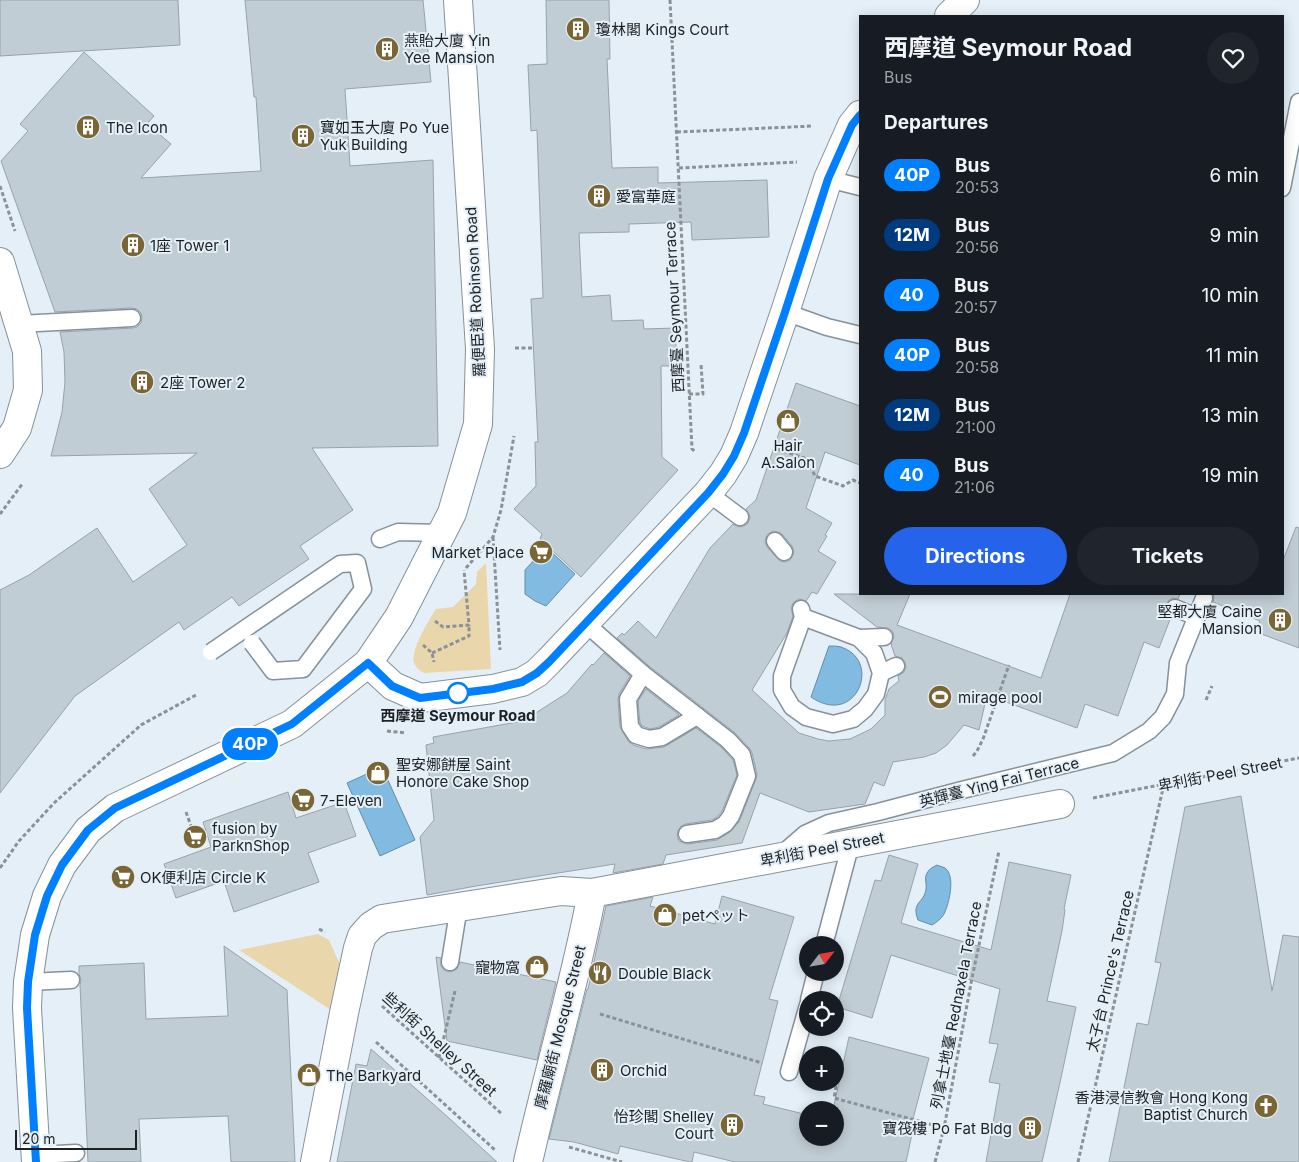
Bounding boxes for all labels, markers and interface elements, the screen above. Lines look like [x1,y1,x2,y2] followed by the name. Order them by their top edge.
[565,16,591,42] building icon: 瓊林閣 Kings Court
[596,20,729,39] place label: 瓊林閣 Kings Court
[404,31,495,67] place label: 燕貽大廈 Yin Yee Mansion
[1207,32,1259,84] button: heart
[884,33,1132,62] text: 西摩道 Seymour Road
[374,36,400,62] building icon: 燕貽大廈 Yin Yee Mansion
[884,67,912,87] text: Bus
[884,111,988,134] text: Departures
[75,114,101,140] building icon: The Icon
[106,118,168,137] place label: The Icon
[320,118,449,154] place label: 寶如玉大廈 Po Yue Yuk Building
[290,123,316,149] building icon: 寶如玉大廈 Po Yue Yuk Building
[955,154,990,177] text: Bus
[894,164,930,185] text: 40P
[1209,164,1259,187] text: 6 min
[955,177,999,197] text: 20:53
[586,183,612,209] building icon: 愛富華庭
[616,187,676,206] place label: 愛富華庭
[461,206,489,378] street label: 羅便臣道 Robinson Road
[955,214,990,237] text: Bus
[660,221,688,393] street label: 西摩臺 Seymour Terrace
[894,224,930,245] text: 12M
[1209,224,1259,247] text: 9 min
[120,232,146,258] building icon: 1座 Tower 1
[150,236,229,255] place label: 1座 Tower 1
[955,237,999,257] text: 20:56
[954,274,989,297] text: Bus
[899,284,924,305] text: 40
[1201,284,1259,307] text: 10 min
[954,297,997,317] text: 20:57
[955,334,990,357] text: Bus
[894,344,930,365] text: 40P
[1206,344,1259,367] text: 11 min
[955,357,999,377] text: 20:58
[129,369,155,395] building icon: 2座 Tower 2
[160,373,245,392] place label: 2座 Tower 2
[955,394,990,417] text: Bus
[894,404,930,425] text: 12M
[1202,404,1259,427] text: 13 min
[775,408,801,434] shop icon: Hair A.Salon
[955,417,996,437] text: 21:00
[761,436,815,472] place label: Hair A.Salon
[954,454,989,477] text: Bus
[899,464,924,485] text: 40
[1202,464,1259,487] text: 19 min
[954,477,995,497] text: 21:06
[884,527,1067,585] button: Directions
[1077,527,1259,585] button: Tickets
[528,539,554,565] supermarket icon: Market Place
[431,543,524,562] place label: Market Place
[1157,602,1262,638] place label: 堅都大廈 Caine Mansion
[1267,607,1293,633] building icon: 堅都大廈 Caine Mansion
[447,682,469,704] marker: 西摩道 Seymour Road
[927,684,953,710] sports icon: mirage pool
[958,688,1042,707] place label: mirage pool
[380,706,536,725] place label: 西摩道 Seymour Road
[221,728,279,760] line badge: 40P
[232,733,268,754] text: 40P
[917,753,1081,811] street label: 英輝臺 Ying Fai Terrace
[1156,753,1284,795] street label: 卑利街 Peel Street
[396,755,529,791] place label: 聖安娜餅屋 Saint Honore Cake Shop
[365,760,391,786] shop icon: 聖安娜餅屋 Saint Honore Cake Shop
[290,787,316,813] supermarket icon: 7-Eleven
[320,791,382,810] place label: 7-Eleven
[212,819,290,855] place label: fusion by ParknShop
[182,824,208,850] supermarket icon: fusion by ParknShop
[758,828,886,870] street label: 卑利街 Peel Street
[110,864,136,890] supermarket icon: OK便利店 Circle K
[140,868,266,887] place label: OK便利店 Circle K
[1082,888,1138,1054] street label: 太子台 Prince's Terrace
[927,899,985,1111] street label: 列拿士地臺 Rednaxela Terrace
[652,902,678,928] shop icon: petペット
[682,906,750,925] place label: petペット
[799,936,844,981] north arrow
[799,936,844,1146] map controls
[530,943,590,1111] street label: 摩羅廟街 Mosque Street
[524,954,550,980] shop icon: 寵物窩
[475,958,520,977] place label: 寵物窩
[587,960,613,986] restaurant icon: Double Black
[618,964,712,983] place label: Double Black
[379,988,501,1100] street label: 些利街 Shelley Street
[799,991,844,1036] button: locate
[799,1046,844,1091] button: +
[589,1057,615,1083] building icon: Orchid
[620,1061,667,1080] place label: Orchid
[296,1062,322,1088] shop icon: The Barkyard
[326,1066,421,1085] place label: The Barkyard
[1075,1088,1248,1124] place label: 香港浸信教會 Hong Kong Baptist Church
[1253,1093,1279,1119] church icon: 香港浸信教會 Hong Kong Baptist Church
[799,1101,844,1146] button: −
[613,1107,715,1143] place label: 怡珍閣 Shelley Court
[719,1112,745,1138] building icon: 怡珍閣 Shelley Court
[1017,1115,1043,1141] building icon: 寶筏樓 Po Fat Bldg
[882,1119,1012,1138] place label: 寶筏樓 Po Fat Bldg
[15,1127,138,1150] scale bar
[22,1130,56,1147] text: 20 m

